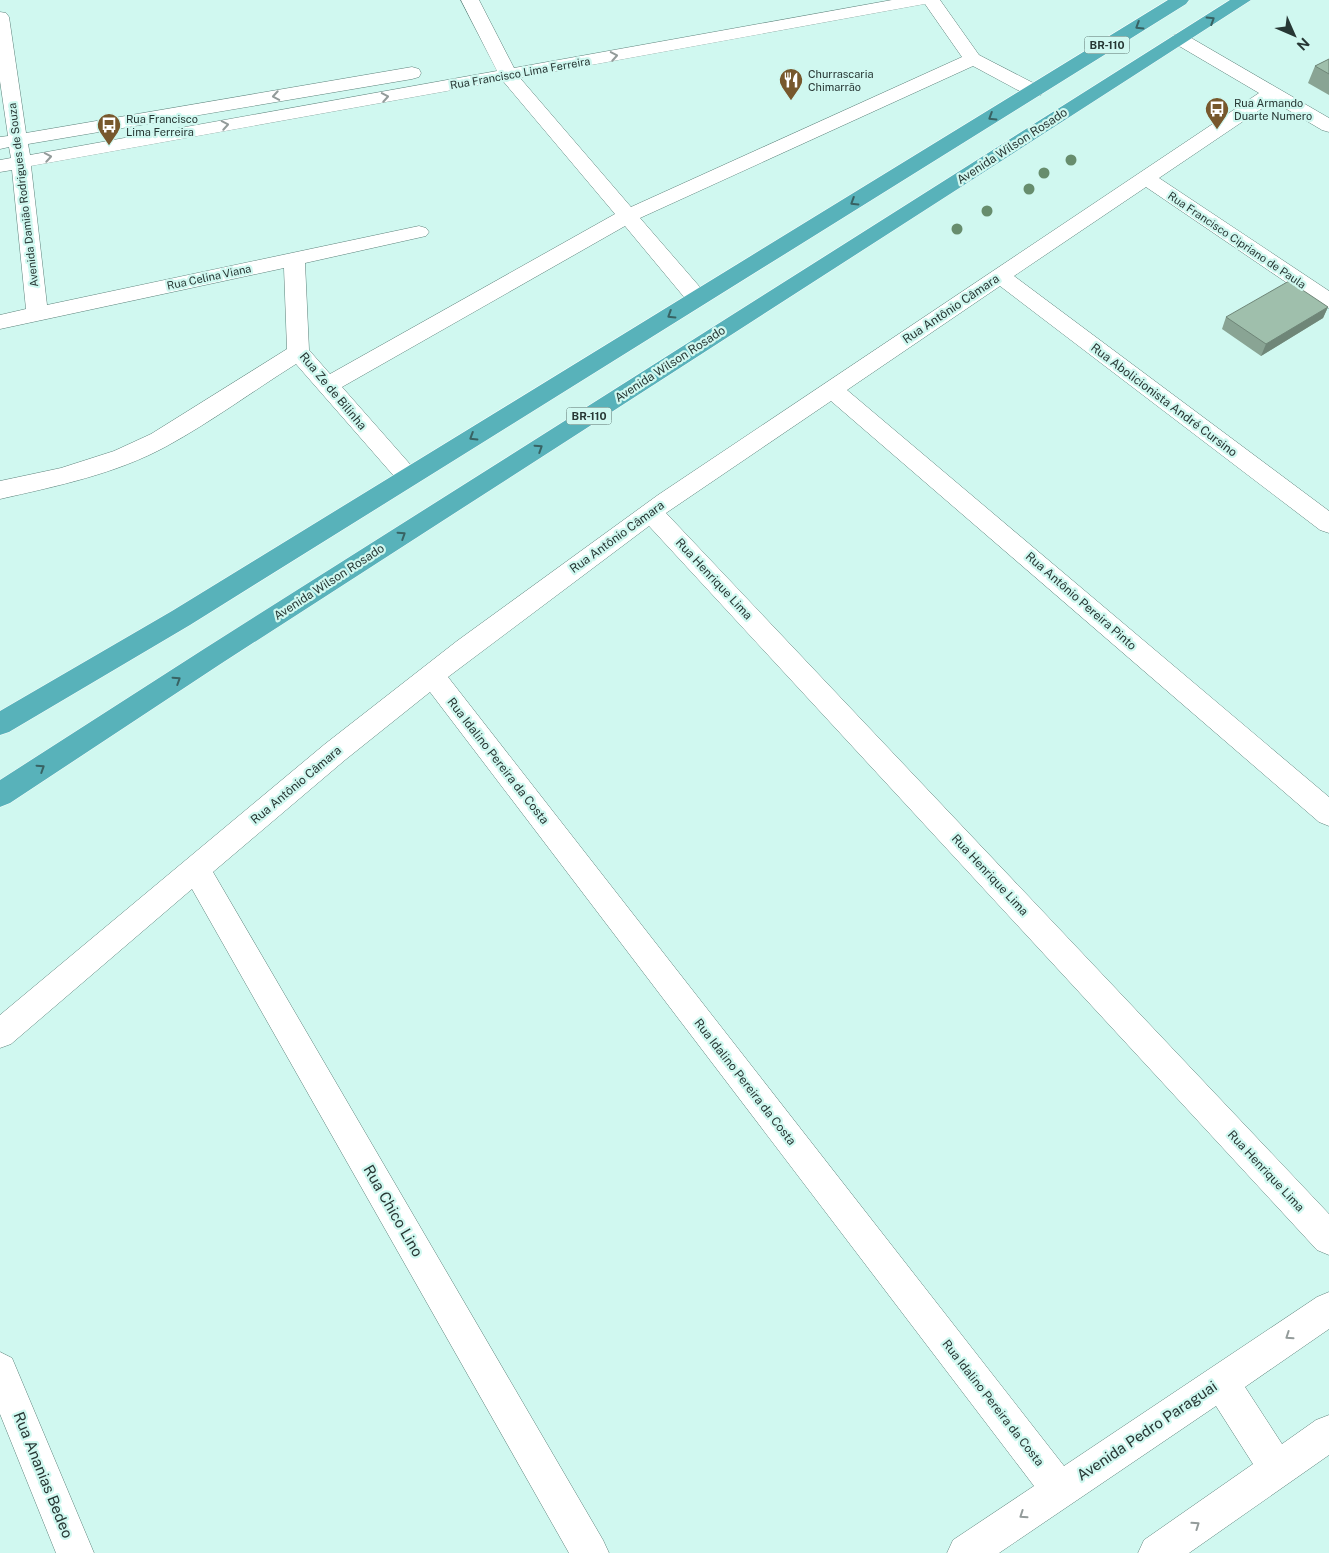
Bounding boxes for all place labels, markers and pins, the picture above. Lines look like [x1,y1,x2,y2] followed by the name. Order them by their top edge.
[778,67,804,101] restaurant icon: Churrascaria Chimarrão
[808,68,873,93] place label: Churrascaria Chimarrão
[1204,96,1230,130] bus stop icon: Rua Armando Duarte Numero
[1234,97,1312,122] place label: Rua Armando Duarte Numero
[96,112,122,146] bus stop icon: Rua Francisco Lima Ferreira
[126,113,198,138] place label: Rua Francisco Lima Ferreira

